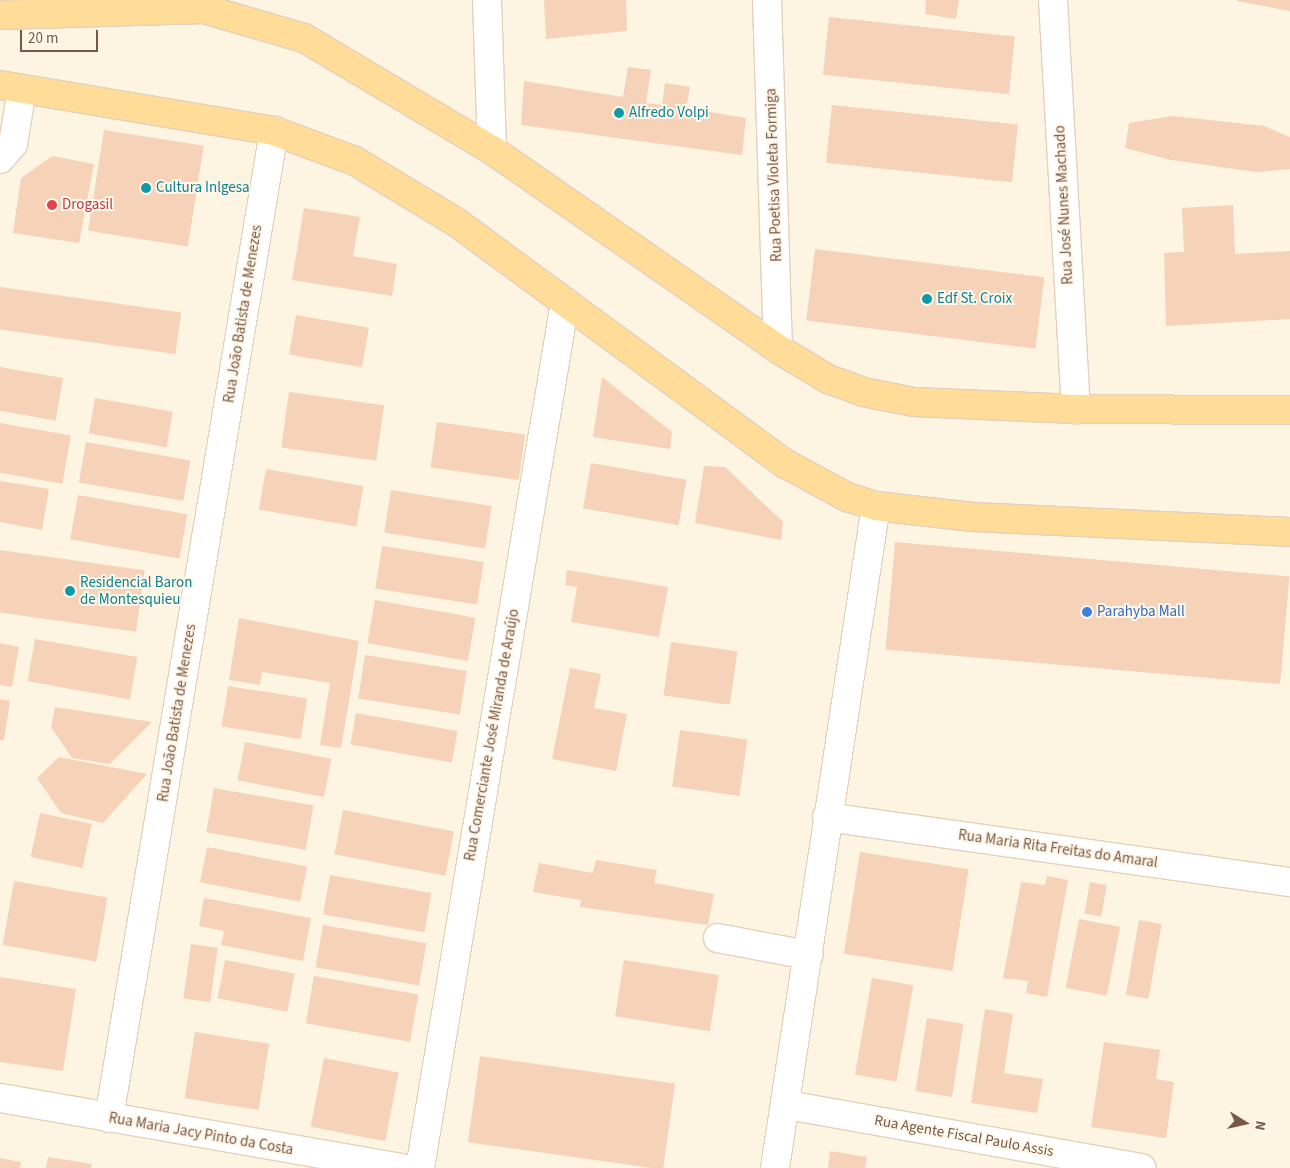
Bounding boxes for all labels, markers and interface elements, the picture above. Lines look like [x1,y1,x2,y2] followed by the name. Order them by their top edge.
[22,20,100,52] scale bar
[28,28,58,49] text: 20 m
[762,88,786,262] street label: Rua Poetisa Violeta Formiga
[629,104,709,122] place label: Alfredo Volpi
[613,107,625,119] marker: Alfredo Volpi
[1051,125,1077,285] street label: Rua José Nunes Machado
[156,179,250,197] place label: Cultura Inlgesa
[140,182,152,194] marker: Cultura Inlgesa
[62,196,113,214] place label: Drogasil
[46,199,58,211] marker: Drogasil
[220,224,266,404] street label: Rua João Batista de Menezes
[937,290,1012,308] place label: Edf St. Croix
[921,293,933,305] marker: Edf St. Croix
[80,573,192,608] place label: Residencial Baron de Montesquieu
[64,585,76,597] marker: Residencial Baron de Montesquieu
[1097,603,1185,621] place label: Parahyba Mall
[1081,606,1093,618] marker: Parahyba Mall
[461,607,523,863] street label: Rua Comerciante José Miranda de Araújo
[154,623,200,803] street label: Rua João Batista de Menezes
[957,826,1159,872] street label: Rua Maria Rita Freitas do Amaral
[1220,1098,1270,1148] north arrow
[107,1109,295,1159] street label: Rua Maria Jacy Pinto da Costa
[873,1111,1055,1161] street label: Rua Agente Fiscal Paulo Assis
[1249,1119,1270,1132] text: N

